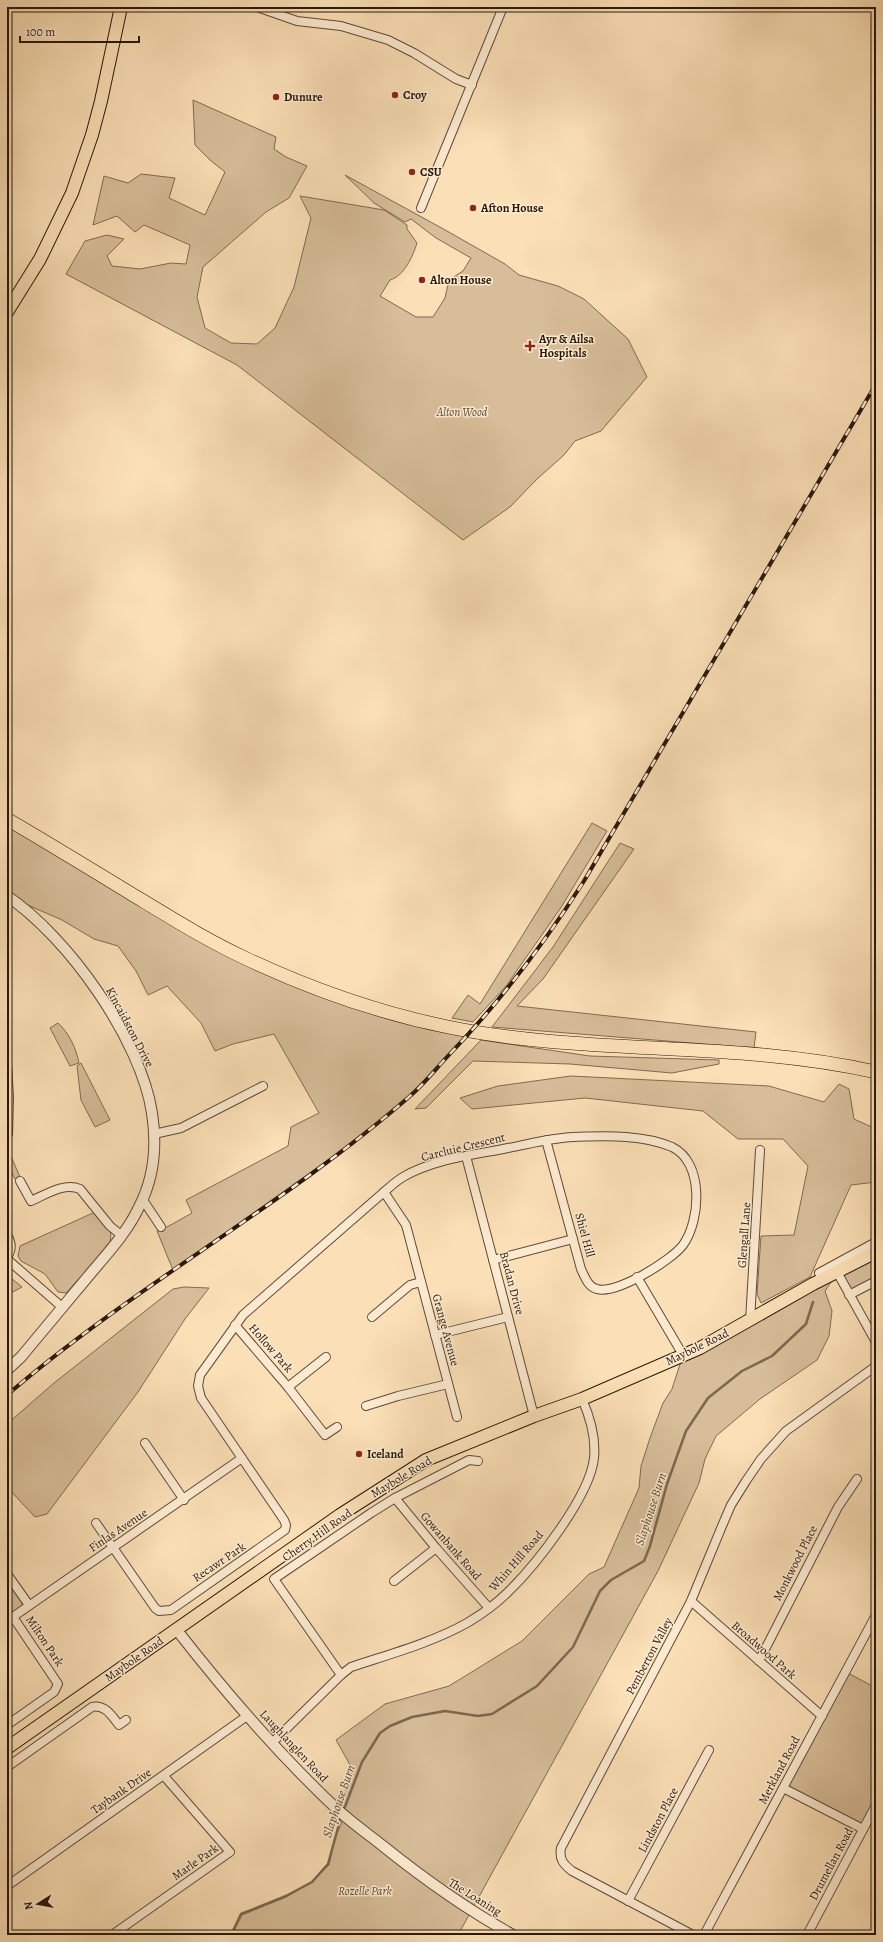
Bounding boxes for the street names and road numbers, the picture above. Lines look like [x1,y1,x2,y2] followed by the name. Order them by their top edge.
[102,984,158,1070] street label: Kincaidston Drive
[419,1129,507,1165] street label: Carcluie Crescent
[734,1201,754,1269] street label: Glengall Lane
[571,1211,599,1259] street label: Shiel Hill
[496,1250,528,1316] street label: Bradan Drive
[429,1292,463,1368] street label: Grange Avenue
[245,1320,297,1376] street label: Hollow Park
[663,1325,732,1369] street label: Maybole Road
[368,1452,435,1501] street label: Maybole Road
[86,1505,150,1555] street label: Finlas Avenue
[279,1505,356,1565] street label: Cherry Hill Road
[417,1508,485,1584] street label: Gowanbank Road
[769,1522,821,1604] street label: Monkwood Place
[485,1527,547,1595] street label: Whin Hill Road
[189,1538,249,1586] street label: Recawr Park
[22,1613,68,1669] street label: Milton Park
[622,1614,676,1697] street label: Pemberton Valley
[728,1617,800,1683] street label: Broadwood Park
[101,1632,167,1685] street label: Maybole Road
[256,1706,332,1786] street label: Laughlanglen Road
[754,1733,804,1807] street label: Merkland Road
[88,1764,154,1818] street label: Taybank Drive
[634,1785,682,1855] street label: Lindston Place
[805,1824,857,1903] street label: Drumellan Road
[169,1840,222,1884] street label: Marle Park
[445,1874,505,1920] street label: The Loaning

